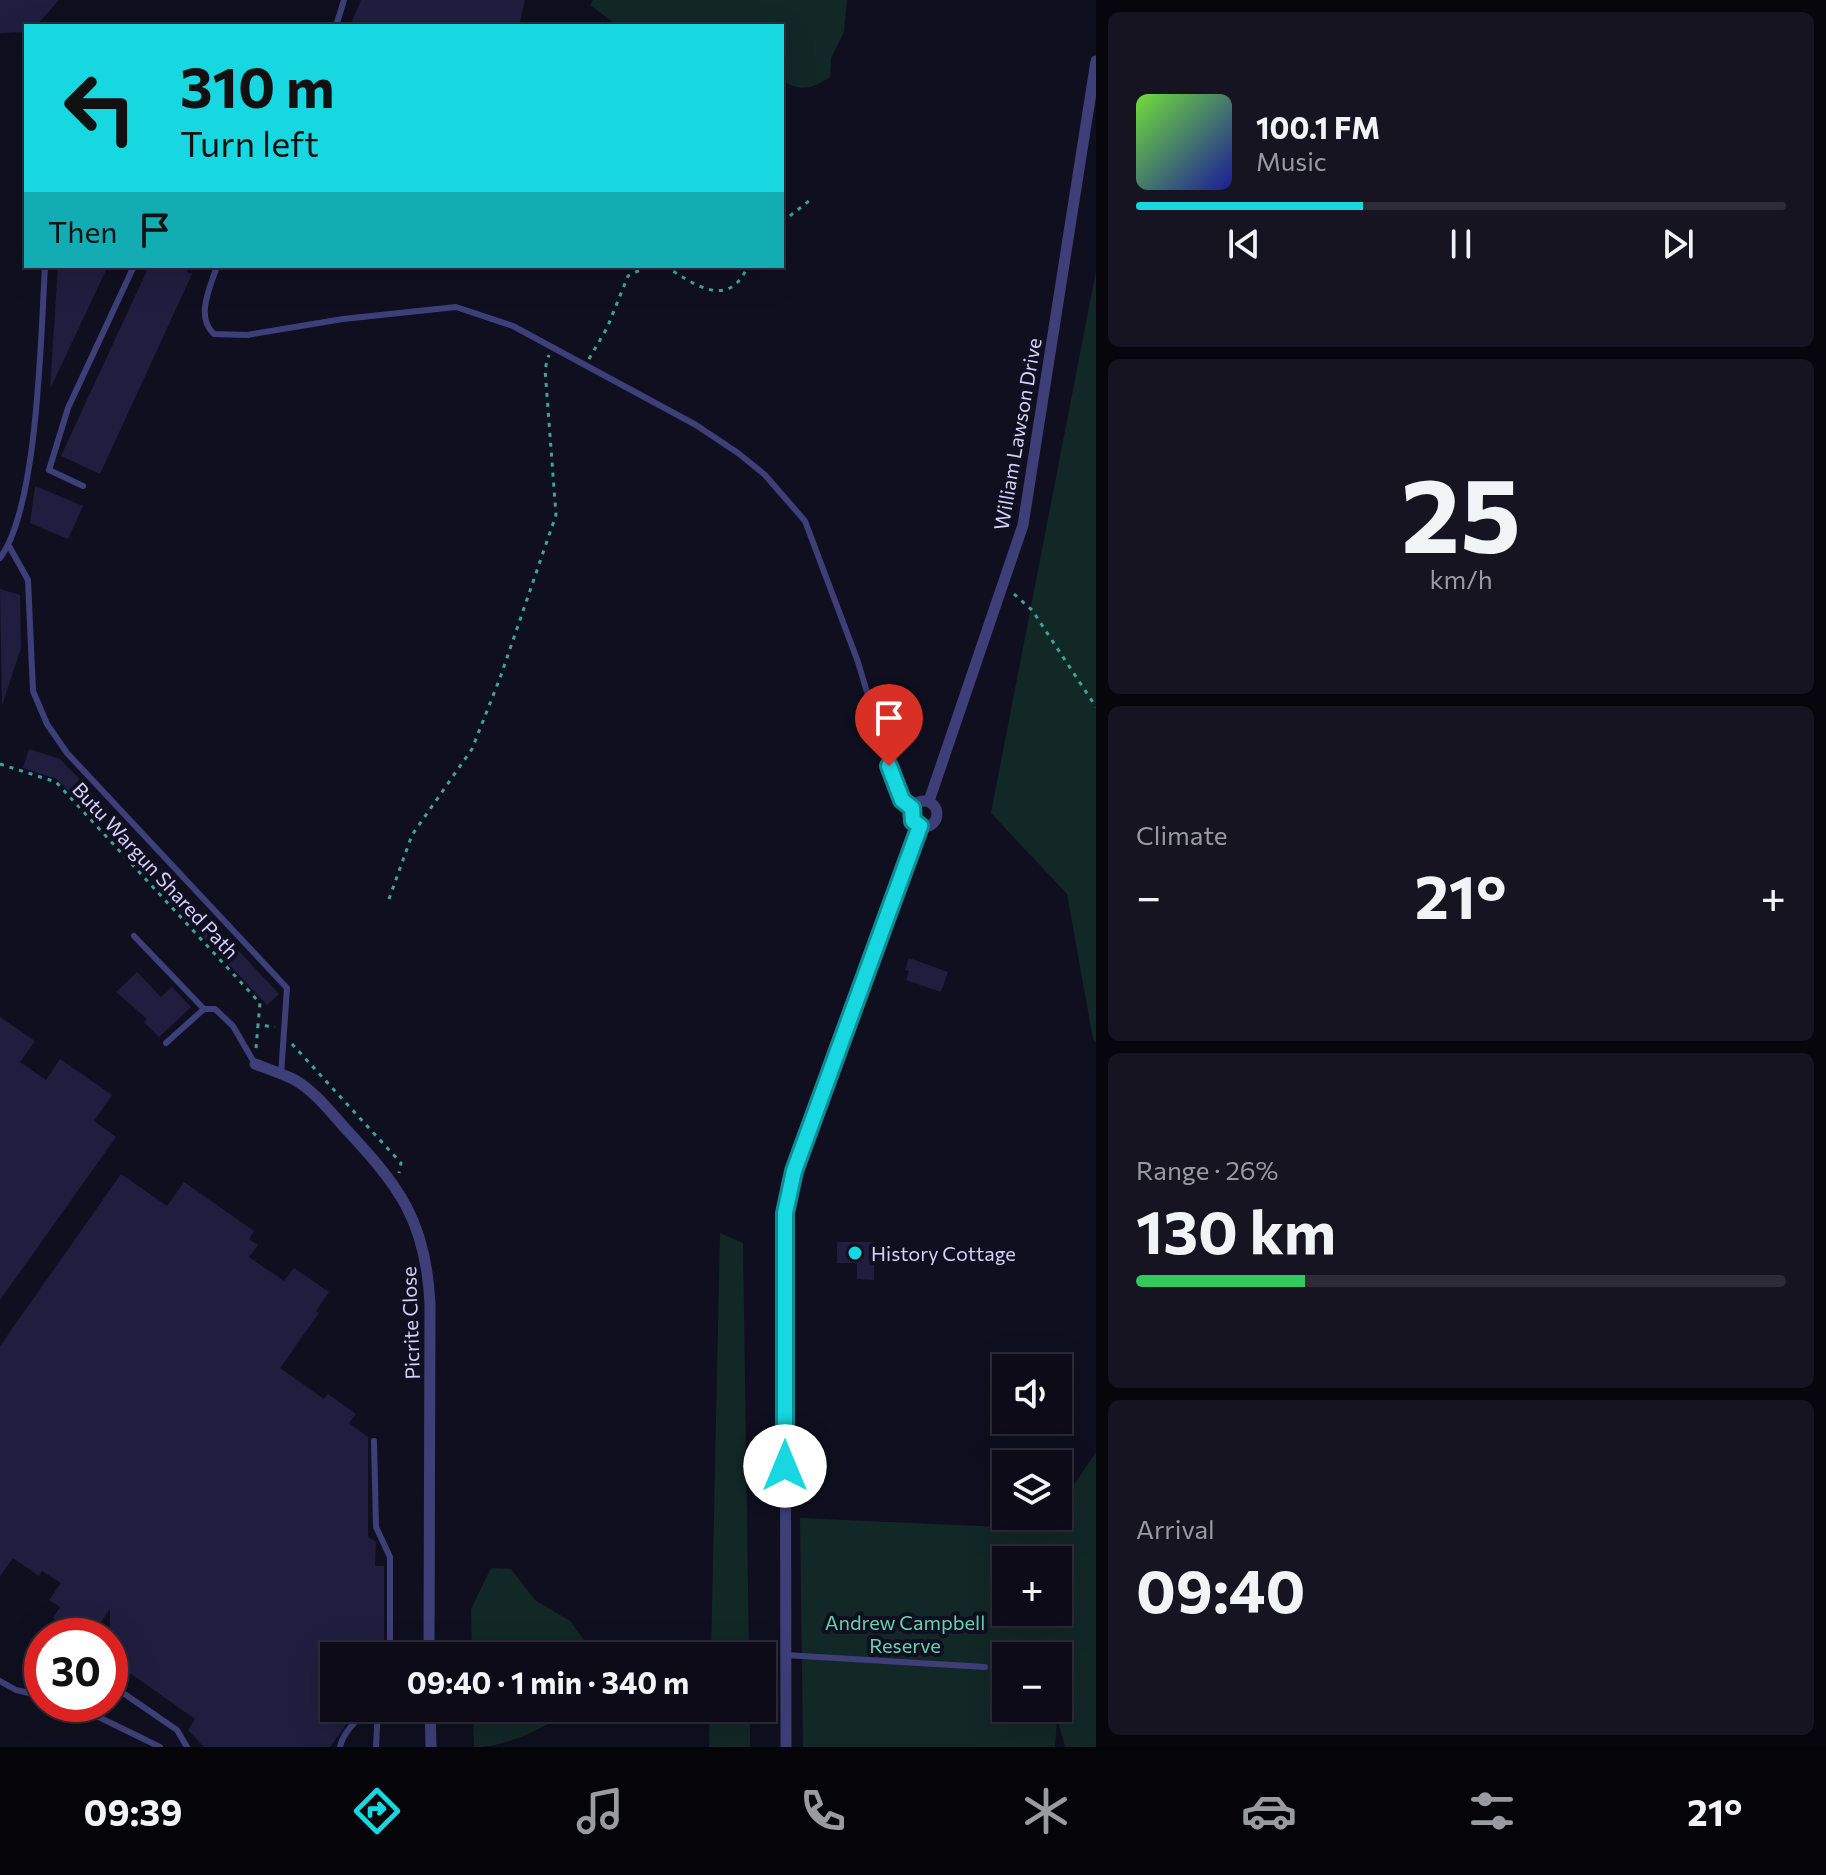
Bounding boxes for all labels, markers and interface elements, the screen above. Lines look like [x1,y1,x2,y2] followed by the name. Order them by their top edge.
[180,51,335,120] text: 310 m
[48,56,152,160] icon: left
[1256,108,1380,145] text: 100.1 FM
[180,120,319,164] text: Turn left
[1256,145,1327,176] text: Music
[133,208,177,252] icon: arrive
[48,212,117,249] text: Then
[1222,222,1266,266] icon: previous
[1439,222,1483,266] icon: pause
[1656,222,1700,266] icon: next
[988,336,1046,532] street label: William Lawson Drive
[1401,447,1521,574] text: 25
[1429,563,1493,594] text: km/h
[855,684,923,766] pin
[867,696,911,740] icon: arrive
[68,777,244,963] street label: Butu Wargun Shared Path
[1136,819,1228,850] text: Climate
[1415,858,1507,931] text: 21°
[1136,868,1161,922] text: −
[1760,868,1786,922] text: +
[1136,1154,1279,1185] text: Range · 26%
[1136,1193,1336,1266] text: 130 km
[871,1241,1016,1265] place label: History Cottage
[846,1244,864,1262] marker: History Cottage
[396,1266,424,1380] street label: Picrite Close
[992,1354,1072,1722] map controls
[992,1354,1072,1434] button: sound
[743,1424,827,1508] position arrow
[992,1450,1072,1530] button: layers
[1136,1513,1215,1544] text: Arrival
[992,1546,1072,1626] button: +
[1136,1552,1305,1625] text: 09:40
[825,1610,985,1657] park label: Andrew Campbell Reserve
[24,1618,128,1722] speed limit sign: 30
[992,1642,1072,1722] button: −
[407,1663,689,1700] text: 09:40 · 1 min · 340 m
[349,1783,405,1839] icon: directions
[572,1783,628,1839] icon: music
[795,1783,851,1839] icon: phone
[1018,1783,1074,1839] icon: climate
[1241,1783,1297,1839] icon: car
[1464,1783,1520,1839] icon: filters
[84,1789,182,1833] text: 09:39
[1687,1789,1742,1833] text: 21°

